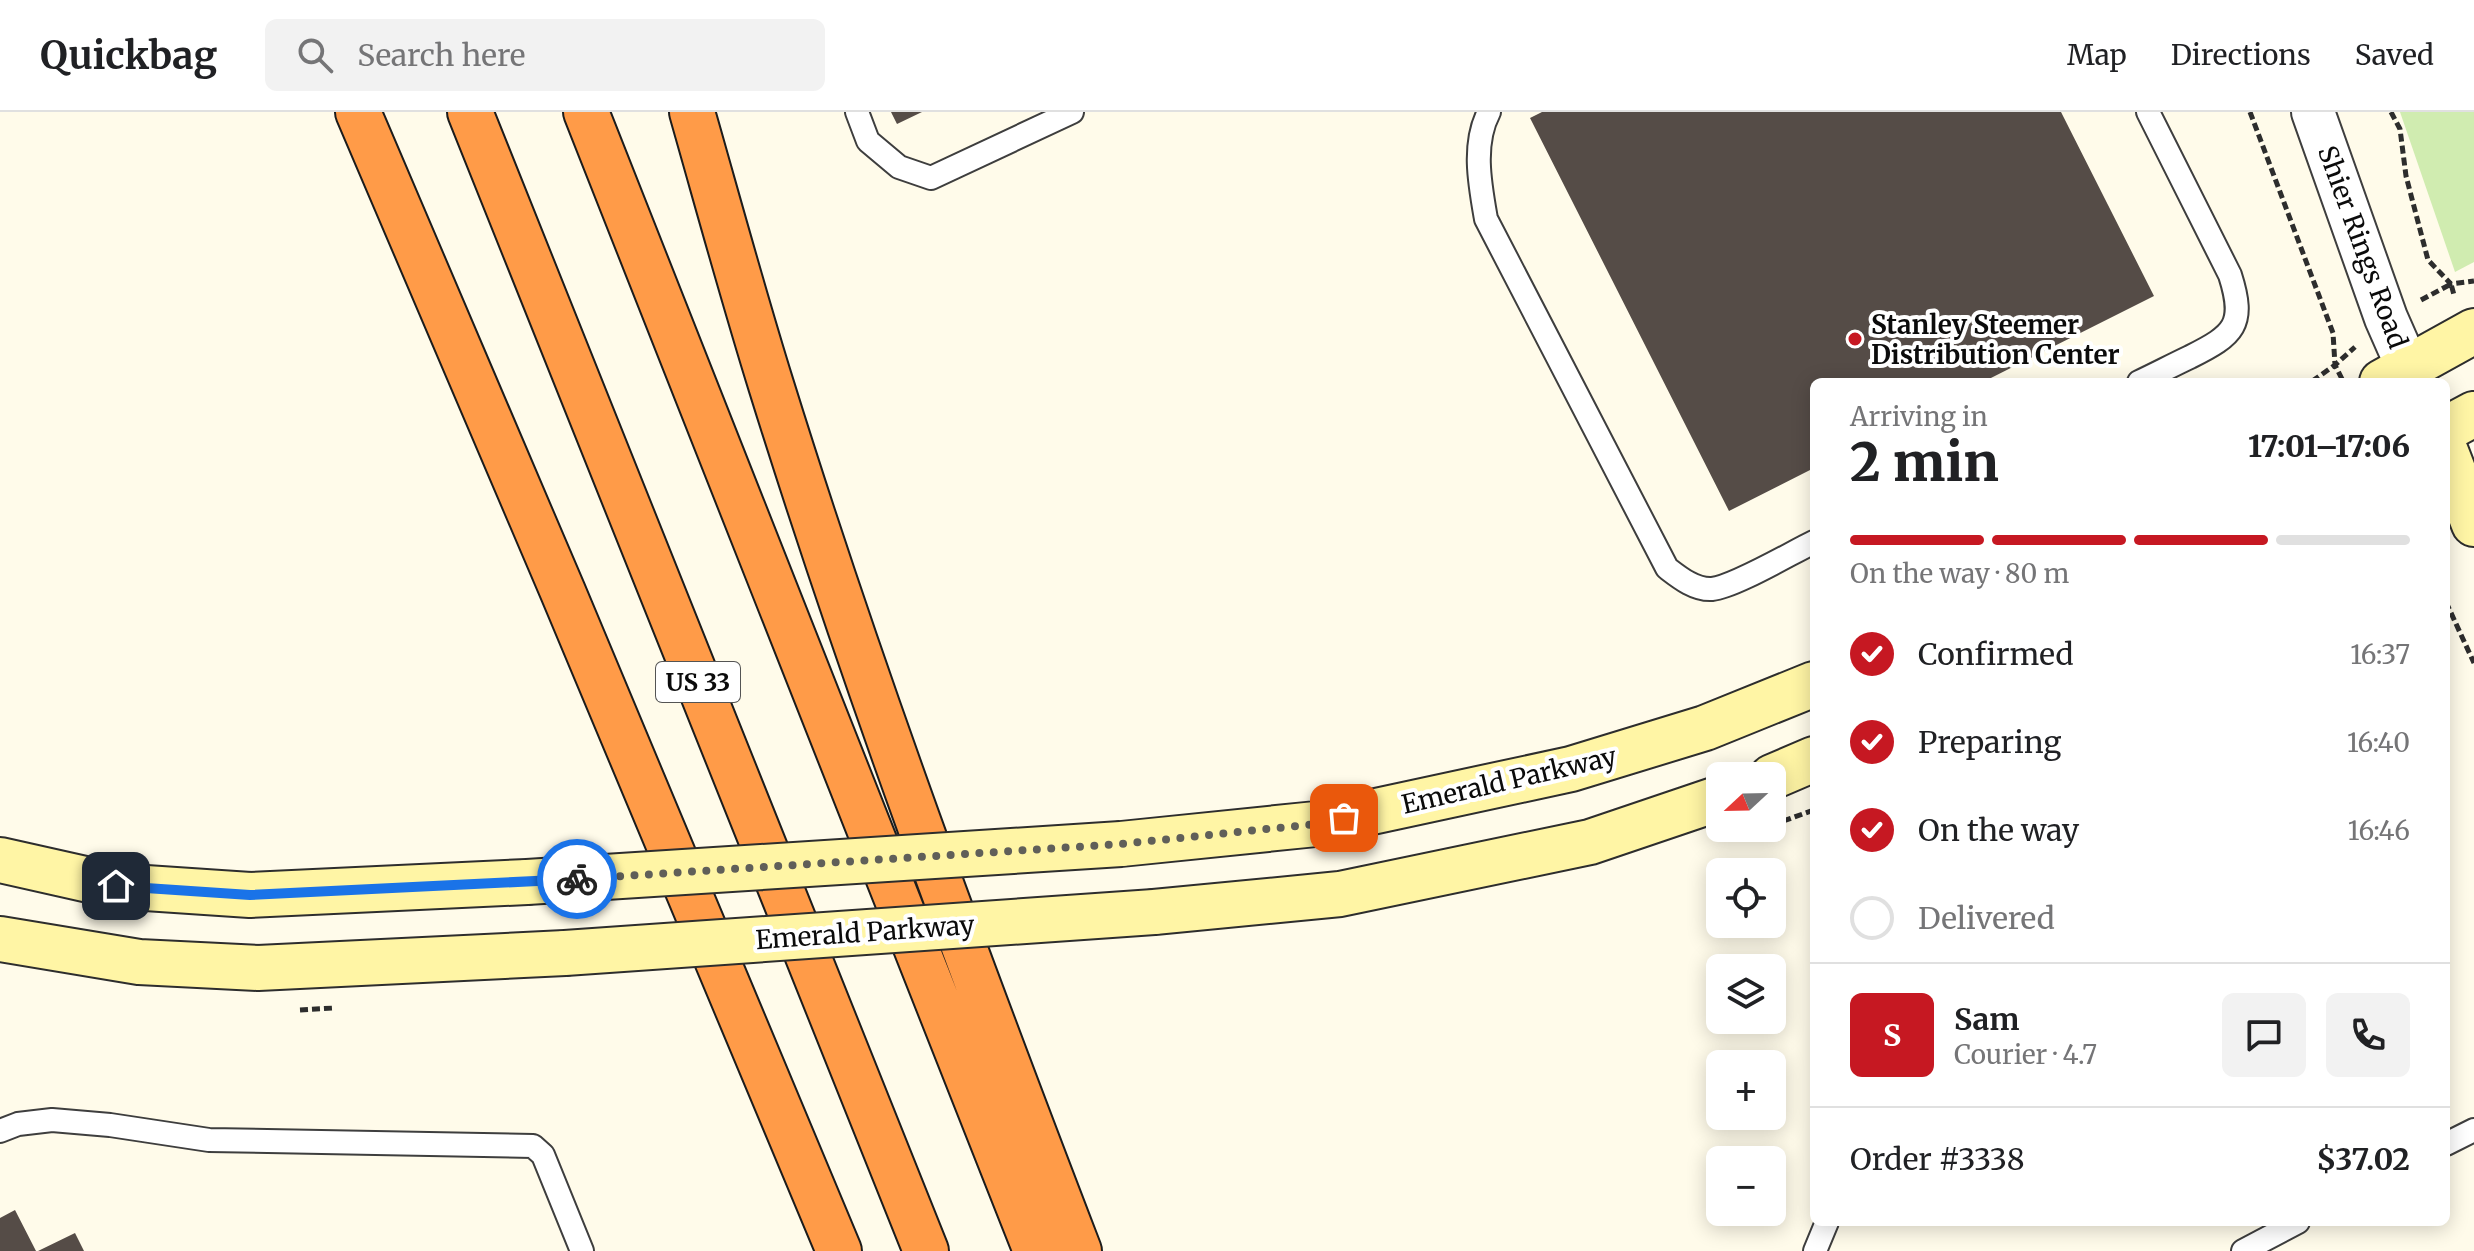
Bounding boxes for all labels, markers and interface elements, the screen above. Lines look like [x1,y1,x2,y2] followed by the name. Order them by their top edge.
[265,19,825,91] search box
[40,32,217,79] text: Quickbag
[293,33,337,77] icon: search
[357,36,525,74] text: Search here
[2067,37,2127,73] text: Map
[2171,37,2311,73] text: Directions
[2355,37,2434,73] text: Saved
[2311,141,2415,353] street label: Shier Rings Road
[1871,308,2120,371] place label: Stanley Steemer Distribution Center
[1846,330,1864,348] marker: Stanley Steemer Distribution Center
[1850,400,1988,433] text: Arriving in
[2248,427,2410,465] text: 17:01–17:06
[1850,430,1999,495] text: 2 min
[1850,557,2069,590] text: On the way · 80 m
[1850,632,1894,676] icon: check
[1918,635,2073,673] text: Confirmed
[2350,638,2410,671] text: 16:37
[656,662,740,702] road number: US 33
[1850,720,1894,764] icon: check
[1918,723,2061,761] text: Preparing
[2347,726,2410,759] text: 16:40
[1398,739,1620,821] street label: Emerald Parkway
[1706,762,1786,842] north arrow
[1706,762,1786,1226] map controls
[1310,784,1378,852] pin
[1322,796,1366,840] icon: bag
[1850,808,1894,852] icon: check
[1918,811,2079,849] text: On the way
[2348,814,2410,847] text: 16:46
[537,839,617,919] courier
[82,852,150,920] pin
[555,857,599,901] icon: bike
[1706,858,1786,938] button: locate
[94,864,138,908] icon: home
[1918,899,2055,937] text: Delivered
[754,908,976,956] street label: Emerald Parkway
[1706,954,1786,1034] button: layers
[2222,993,2306,1077] button: chat
[2326,993,2410,1077] button: phone
[1954,1000,2019,1038] text: Sam
[1883,1016,1901,1054] text: S
[1954,1038,2097,1071] text: Courier · 4.7
[1706,1050,1786,1130] button: +
[1850,1140,2025,1178] text: Order #3338
[2316,1140,2410,1178] text: $37.02
[1706,1146,1786,1226] button: −

